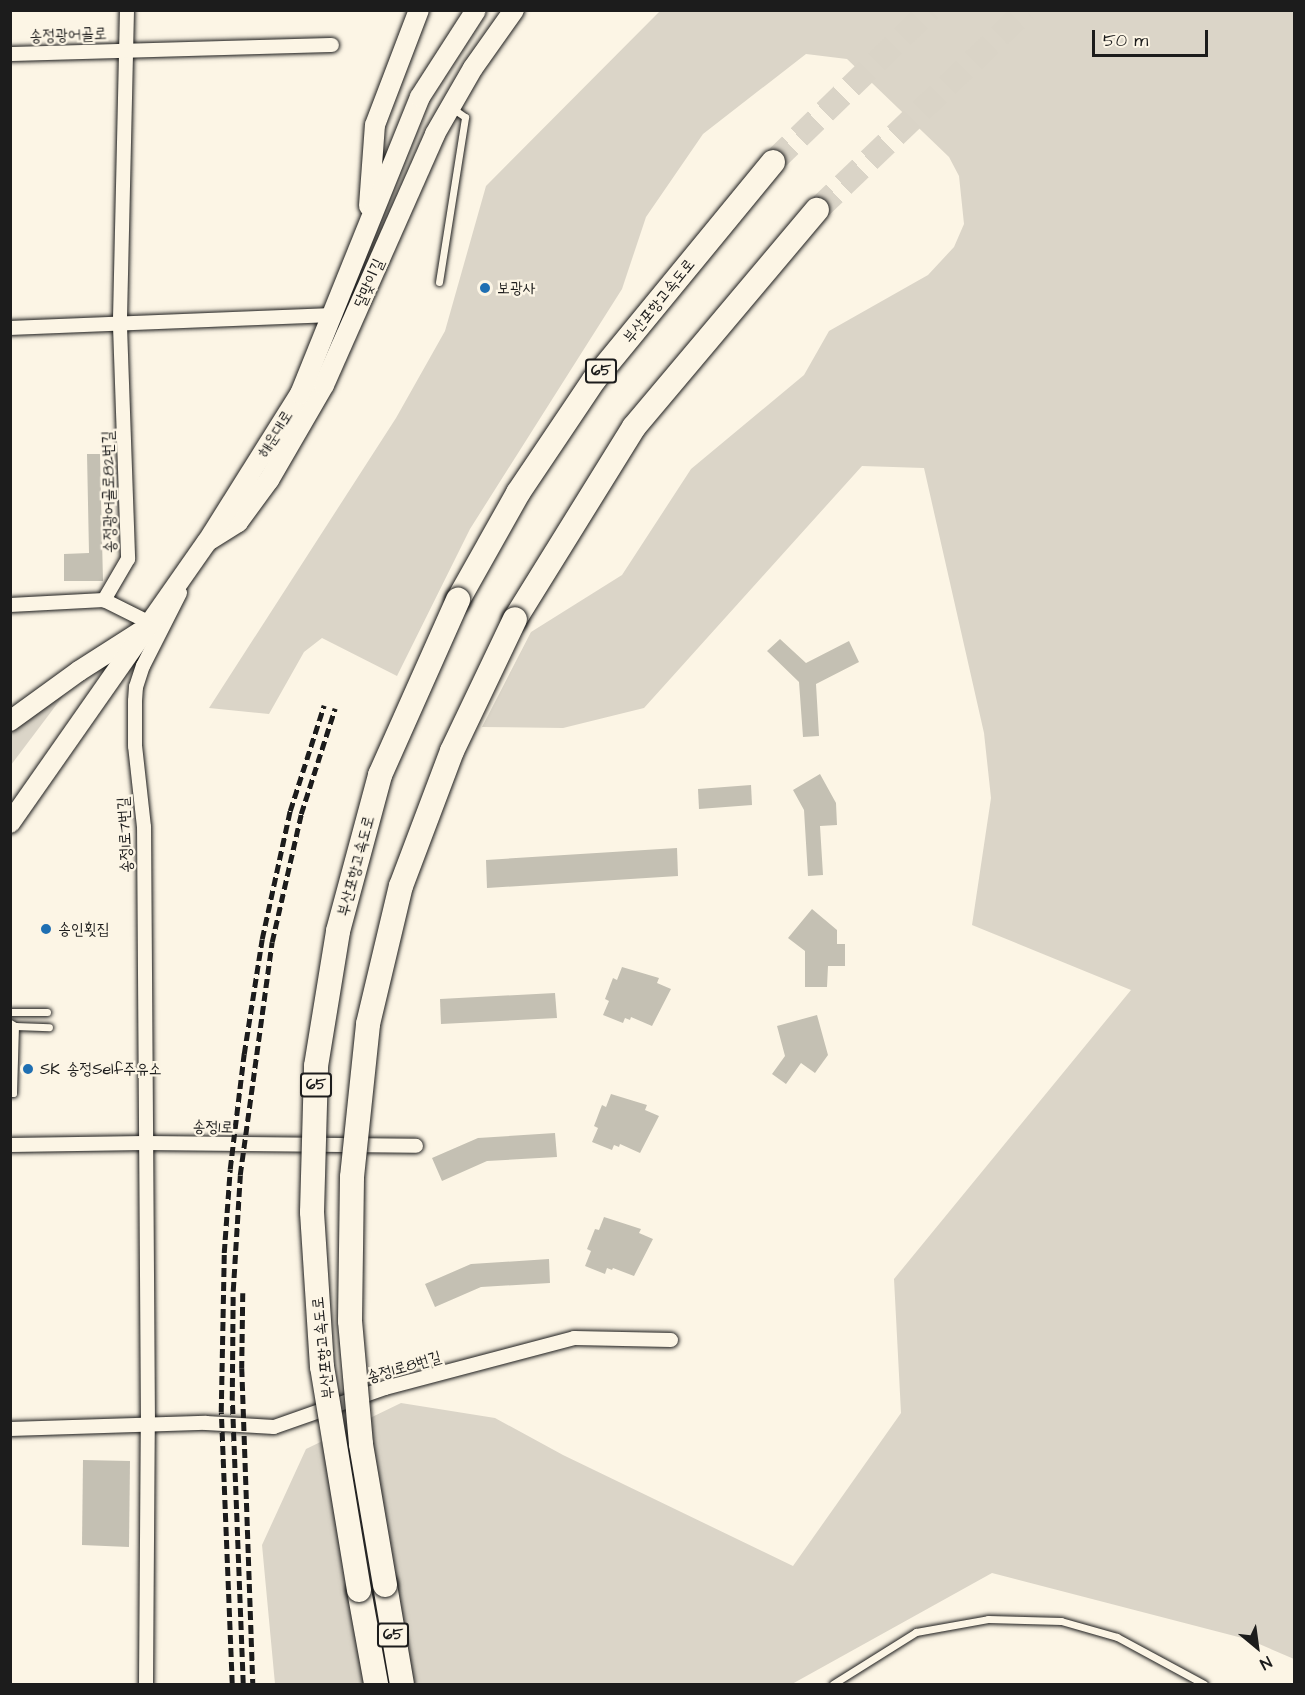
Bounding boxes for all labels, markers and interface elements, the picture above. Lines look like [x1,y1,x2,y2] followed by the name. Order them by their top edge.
[1095,18,1210,56] scale bar
[29,24,107,46] street label: 송정광어골로
[1103,28,1148,53] text: 50 m
[619,255,699,347] street label: 부산포항고속도로
[350,256,388,310] street label: 달맞이길
[497,278,536,298] place label: 보광사
[478,281,492,295] marker: 보광사
[584,359,618,383] road number: 65
[253,407,297,461] street label: 해운대로
[98,431,120,553] street label: 송정광어골로82번길
[113,796,137,874] street label: 송정1로7번길
[333,814,379,918] street label: 부산포항고속도로
[58,919,110,939] place label: 송인횟집
[39,922,53,936] marker: 송인횟집
[40,1059,162,1079] place label: SK 송정Self주유소
[21,1062,35,1076] marker: SK 송정Self주유소
[300,1073,332,1097] road number: 65
[192,1117,234,1137] street label: 송정1로
[308,1296,338,1400] street label: 부산포항고속도로
[364,1347,444,1387] street label: 송정1로8번길
[1227,1617,1287,1677] north arrow
[376,1623,410,1647] road number: 65
[1256,1651,1275,1675] text: N

